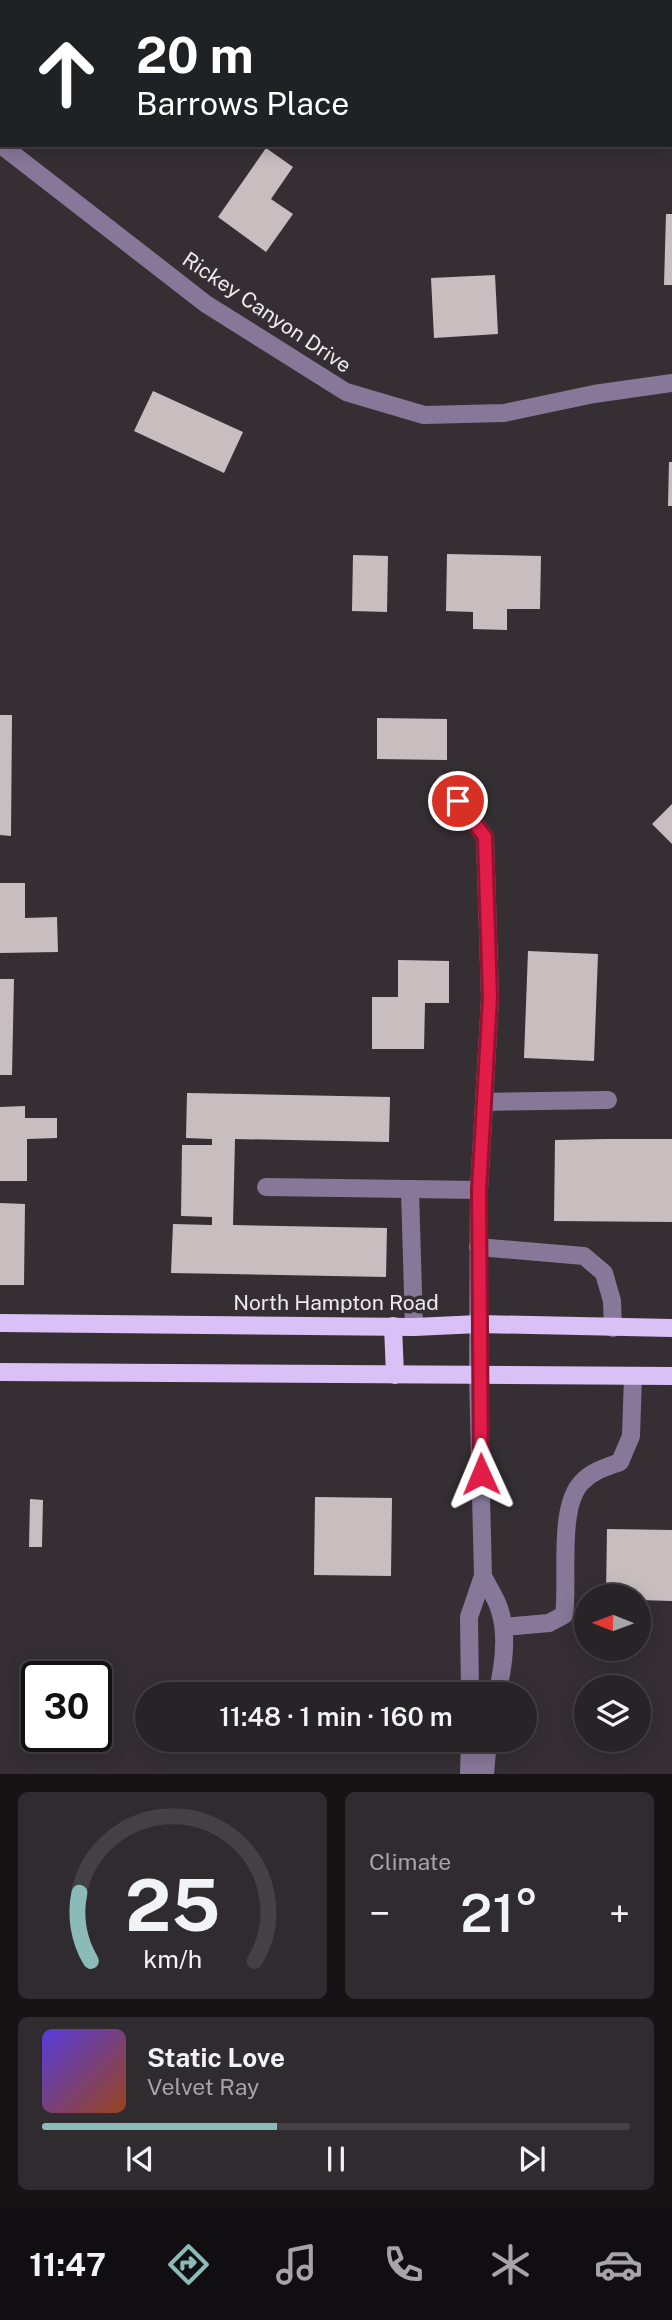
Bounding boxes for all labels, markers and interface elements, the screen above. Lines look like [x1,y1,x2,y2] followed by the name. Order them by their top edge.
[136,26,254,84] text: 20 m
[21,28,112,119] icon: ahead
[136,85,349,122] text: Barrows Place
[178,246,356,378] street label: Rickey Canyon Drive
[428,771,488,831] pin
[439,782,477,820] icon: arrive
[233,1290,439,1315] street label: North Hampton Road
[444,1437,518,1511] position arrow
[574,1584,651,1661] north arrow
[574,1584,651,1752] map controls
[21,1661,112,1752] speed limit sign: 30
[574,1675,651,1752] button: layers
[219,1701,453,1732] text: 11:48 · 1 min · 160 m
[369,1848,451,1875] text: Climate
[125,1863,220,1948] text: 25
[460,1883,539,1944] text: 21°
[369,1891,390,1936] text: −
[609,1891,630,1936] text: +
[143,1944,202,1974] text: km/h
[147,2042,285,2073] text: Static Love
[147,2073,259,2100] text: Velvet Ray
[121,2140,159,2178] icon: previous
[317,2140,355,2178] icon: pause
[513,2140,551,2178] icon: next
[164,2240,213,2289] icon: directions
[272,2240,321,2289] icon: music
[379,2240,428,2289] icon: phone
[486,2240,535,2289] icon: climate
[594,2240,643,2289] icon: car
[29,2246,106,2283] text: 11:47

